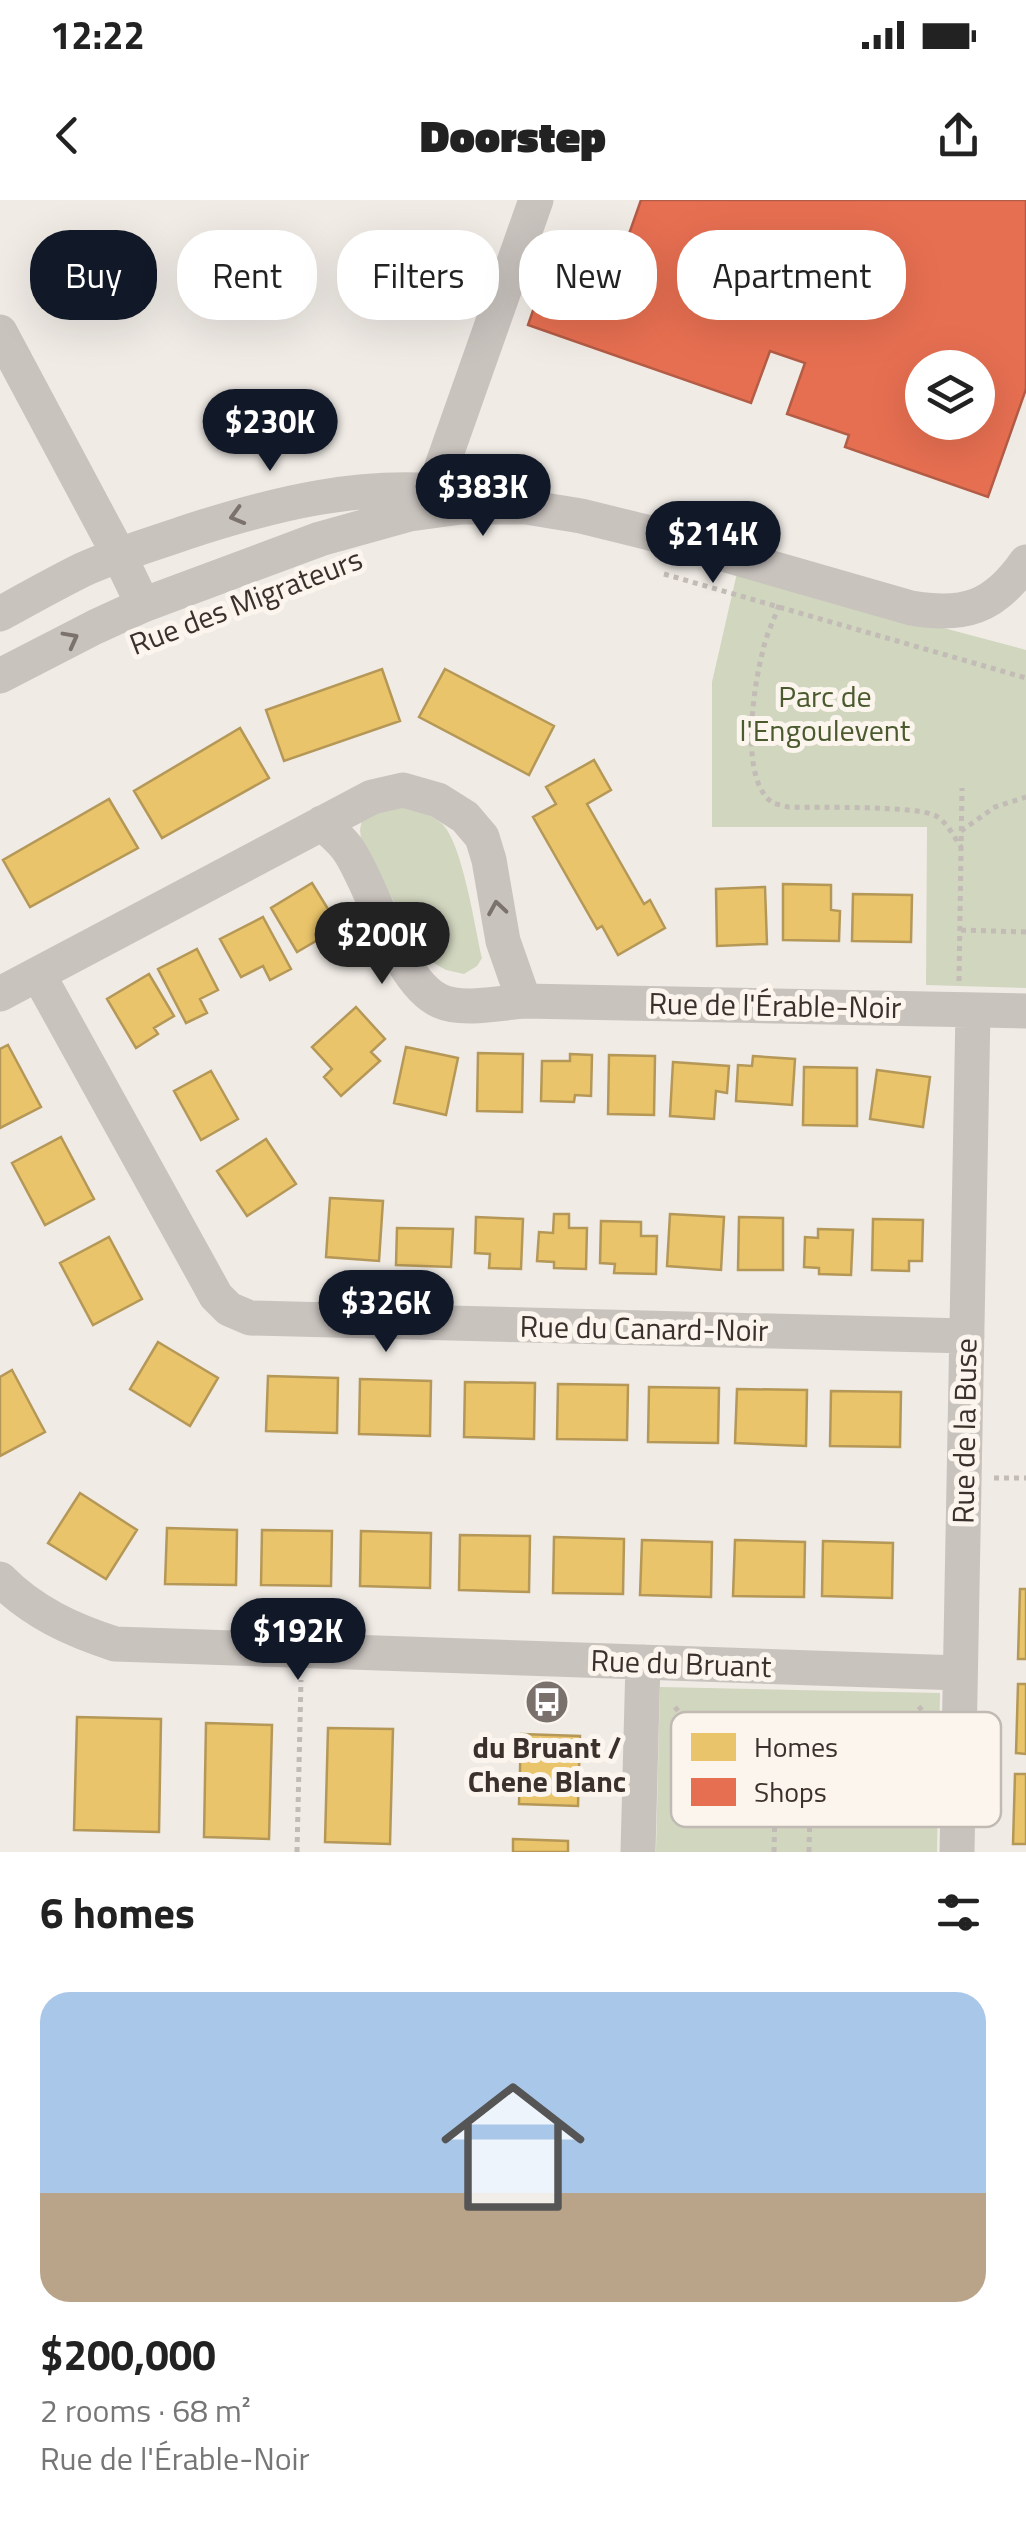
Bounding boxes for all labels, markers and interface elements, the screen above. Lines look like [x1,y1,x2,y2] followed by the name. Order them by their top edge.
[50,6,145,64] text: 12:22
[420,101,606,169] text: Doorstep
[40,108,95,163] icon: back
[931,108,986,163] icon: share
[30,230,157,320] chip: Buy
[177,230,317,320] chip: Rent
[337,230,499,320] chip: Filters
[519,230,657,320] chip: New
[677,230,906,320] chip: Apartment
[905,350,995,440] map controls
[905,350,995,440] button: layers
[200,389,340,474] pin: $230K
[225,397,315,445] text: $230K
[413,454,553,539] pin: $383K
[438,462,528,510] text: $383K
[643,501,783,586] pin: $214K
[229,504,246,525] one-way arrow
[668,509,758,557] text: $214K
[122,535,369,667] street label: Rue des Migrateurs
[60,632,78,651] one-way arrow
[740,673,911,753] park label: Parc de l'Engoulevent
[487,900,508,916] one-way arrow
[312,902,452,987] pin: $200K
[337,910,427,958] text: $200K
[648,980,902,1030] street label: Rue de l'Érable-Noir
[316,1270,456,1355] pin: $326K
[341,1278,431,1326] text: $326K
[519,1303,769,1353] street label: Rue du Canard-Noir
[939,1338,989,1524] street label: Rue de la Buse
[228,1598,368,1683] pin: $192K
[253,1606,343,1654] text: $192K
[590,1637,773,1689] street label: Rue du Bruant
[524,1679,570,1725] bus stop icon: du Bruant / Chene Blanc
[671,1712,1001,1827] legend
[468,1724,626,1804] place label: du Bruant / Chene Blanc
[754,1725,838,1768] text: Homes
[754,1770,827,1813] text: Shops
[40,1880,195,1944] text: 6 homes
[931,1885,986,1940] icon: filters
[423,2057,603,2237] icon: home
[40,2322,216,2386] text: $200,000
[40,2386,251,2434] text: 2 rooms · 68 m²
[40,2434,310,2482] text: Rue de l'Érable-Noir

